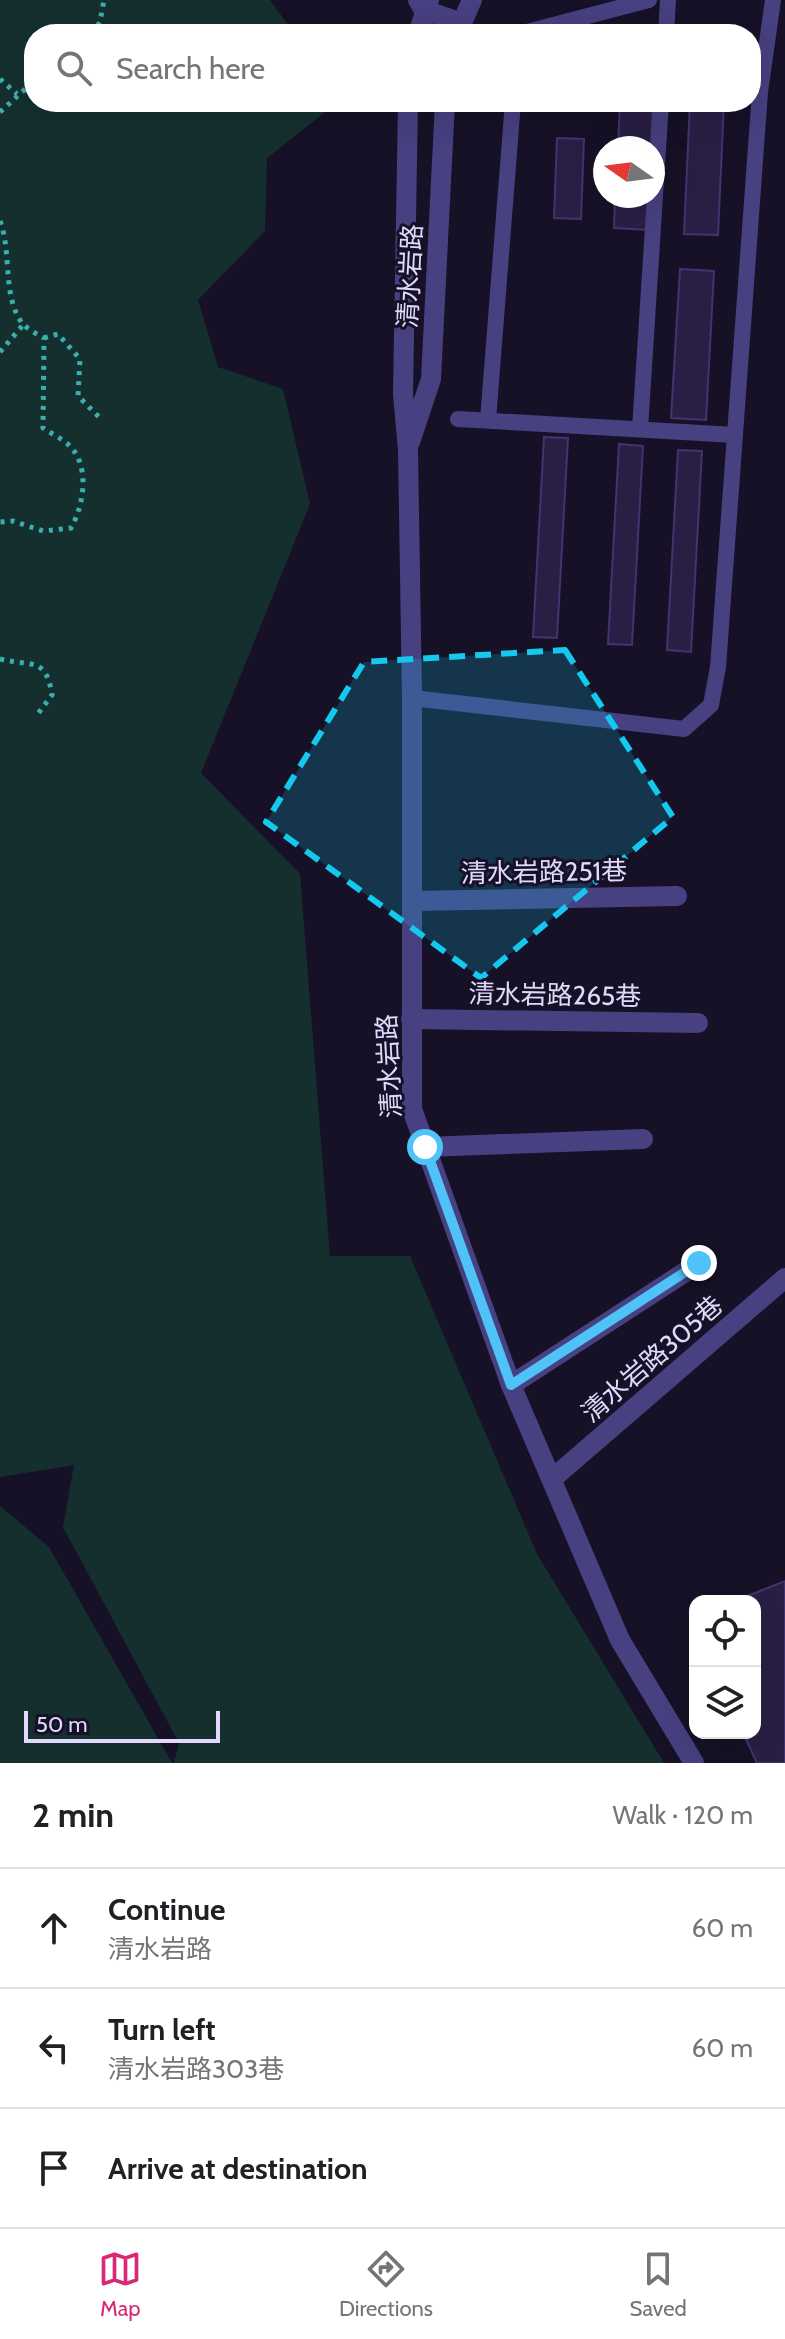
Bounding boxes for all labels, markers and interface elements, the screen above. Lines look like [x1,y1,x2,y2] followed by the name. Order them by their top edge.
[24,24,761,112] search box
[52,46,96,90] icon: search
[116,50,265,87] text: Search here
[593,136,665,208] north arrow
[391,223,429,329] street label: 清水岩路
[461,855,627,889] street label: 清水岩路251巷
[468,977,642,1013] street label: 清水岩路265巷
[370,1013,408,1119] street label: 清水岩路
[407,1129,443,1165] route start
[681,1245,717,1281] route end
[575,1289,729,1429] street label: 清水岩路305巷
[689,1595,761,1739] map controls
[689,1595,761,1667] button: locate
[689,1667,761,1739] button: layers
[24,1707,220,1743] scale bar
[36,1711,88,1738] text: 50 m
[32,1794,114,1836] text: 2 min
[612,1799,753,1831] text: Walk · 120 m
[108,1891,225,1928] text: Continue
[32,1906,76,1950] icon: ahead
[691,1912,753,1944] text: 60 m
[108,1933,212,1965] text: 清水岩路
[108,2011,216,2048] text: Turn left
[32,2026,76,2070] icon: left
[691,2032,753,2064] text: 60 m
[108,2053,284,2085] text: 清水岩路303巷
[32,2146,76,2190] icon: arrive
[108,2150,368,2187] text: Arrive at destination
[98,2247,142,2322] tab: Map
[339,2247,433,2322] tab: Directions
[630,2247,687,2322] tab: Saved

